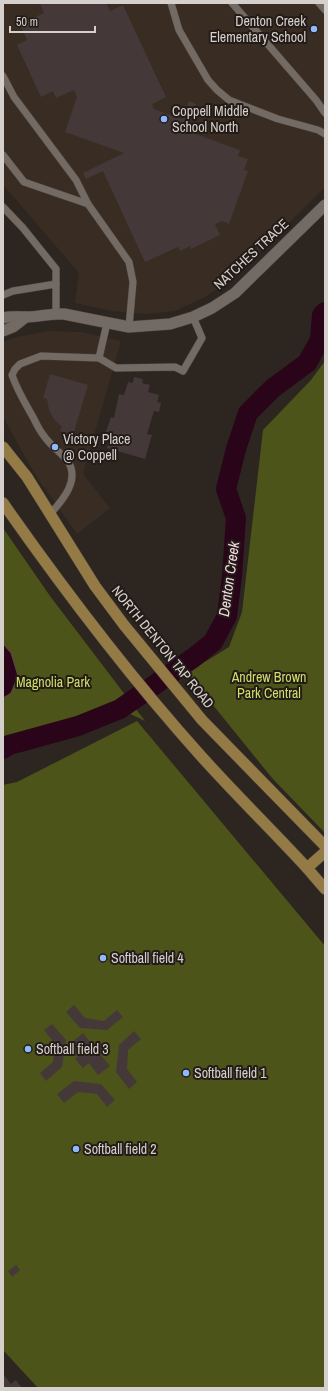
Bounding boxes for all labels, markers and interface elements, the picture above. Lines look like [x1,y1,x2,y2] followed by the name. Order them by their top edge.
[10,8,95,34] scale bar
[210,12,306,46] place label: Denton Creek Elementary School
[16,14,38,30] text: 50 m
[309,24,319,34] marker: Denton Creek Elementary School
[172,102,249,136] place label: Coppell Middle School North
[159,114,169,124] marker: Coppell Middle School North
[210,215,292,293] street label: NATCHES TRACE
[63,430,130,464] place label: Victory Place @ Coppell
[50,442,60,452] marker: Victory Place @ Coppell
[213,539,244,618] water label: Denton Creek
[108,582,218,712] street label: NORTH DENTON TAP ROAD
[231,668,306,702] park label: Andrew Brown Park Central
[16,673,90,691] park label: Magnolia Park
[111,949,184,967] place label: Softball field 4
[98,953,108,963] marker: Softball field 4
[36,1040,109,1058] place label: Softball field 3
[23,1044,33,1054] marker: Softball field 3
[194,1064,267,1082] place label: Softball field 1
[181,1068,191,1078] marker: Softball field 1
[84,1140,157,1158] place label: Softball field 2
[71,1144,81,1154] marker: Softball field 2

